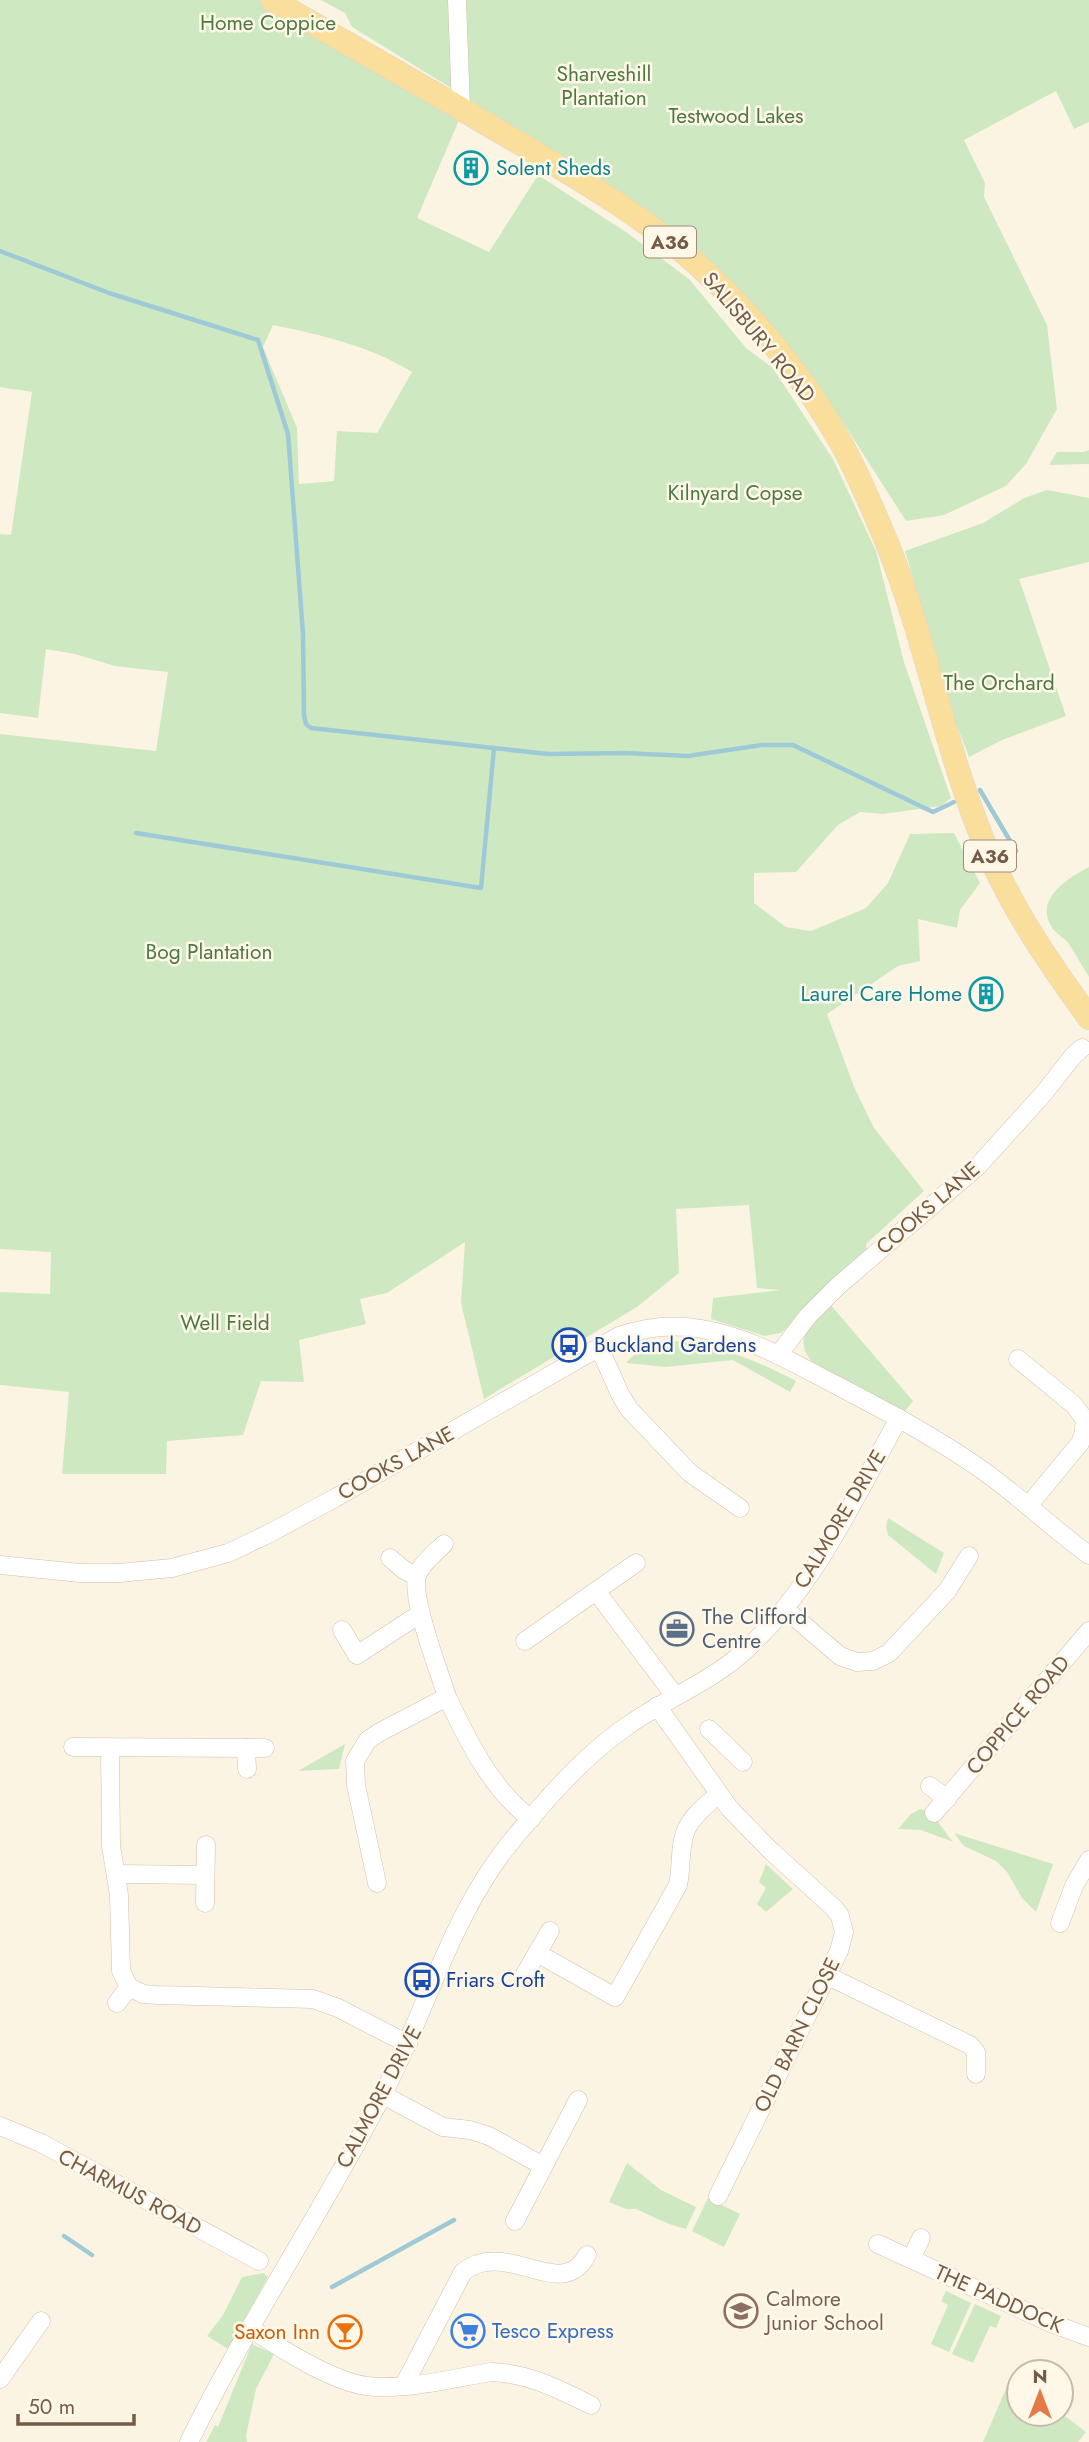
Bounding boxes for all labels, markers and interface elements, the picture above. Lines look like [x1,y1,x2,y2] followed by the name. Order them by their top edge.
[200,8,336,38] park label: Home Coppice
[557,59,651,113] park label: Sharveshill Plantation
[669,101,803,131] park label: Testwood Lakes
[452,149,490,187] building icon: Solent Sheds
[496,153,611,183] place label: Solent Sheds
[644,226,696,258] road number: A36
[695,265,823,409] street label: SALISBURY ROAD
[668,478,803,508] park label: Kilnyard Copse
[943,668,1055,698] park label: The Orchard
[964,841,1016,872] road number: A36
[145,937,273,967] park label: Bog Plantation
[967,975,1005,1013] building icon: Laurel Care Home
[800,979,962,1009] place label: Laurel Care Home
[869,1154,987,1262] street label: COOKS LANE
[180,1308,270,1338] park label: Well Field
[550,1326,588,1364] bus stop icon: Buckland Gardens
[594,1330,756,1360] place label: Buckland Gardens
[332,1419,460,1507] street label: COOKS LANE
[787,1444,893,1594] street label: CALMORE DRIVE
[702,1602,807,1656] place label: The Clifford Centre
[658,1610,696,1648] office icon: The Clifford Centre
[959,1649,1077,1781] street label: COPPICE ROAD
[746,1952,848,2118] street label: OLD BARN CLOSE
[403,1961,441,1999] bus stop icon: Friars Croft
[446,1965,545,1995] place label: Friars Croft
[329,2021,429,2173] street label: CALMORE DRIVE
[53,2141,207,2243] street label: CHARMUS ROAD
[930,2257,1068,2341] street label: THE PADDOCK
[763,2284,884,2338] place label: Calmore Junior School
[722,2292,760,2330] school or university icon: Calmore Junior School
[449,2312,487,2350] supermarket icon: Tesco Express
[326,2313,364,2351] bar icon: Saxon Inn
[492,2316,614,2346] place label: Tesco Express
[234,2317,320,2347] place label: Saxon Inn
[1005,2358,1075,2428] north arrow
[1032,2363,1048,2390] text: N
[18,2382,133,2426] scale bar
[28,2392,75,2422] text: 50 m

